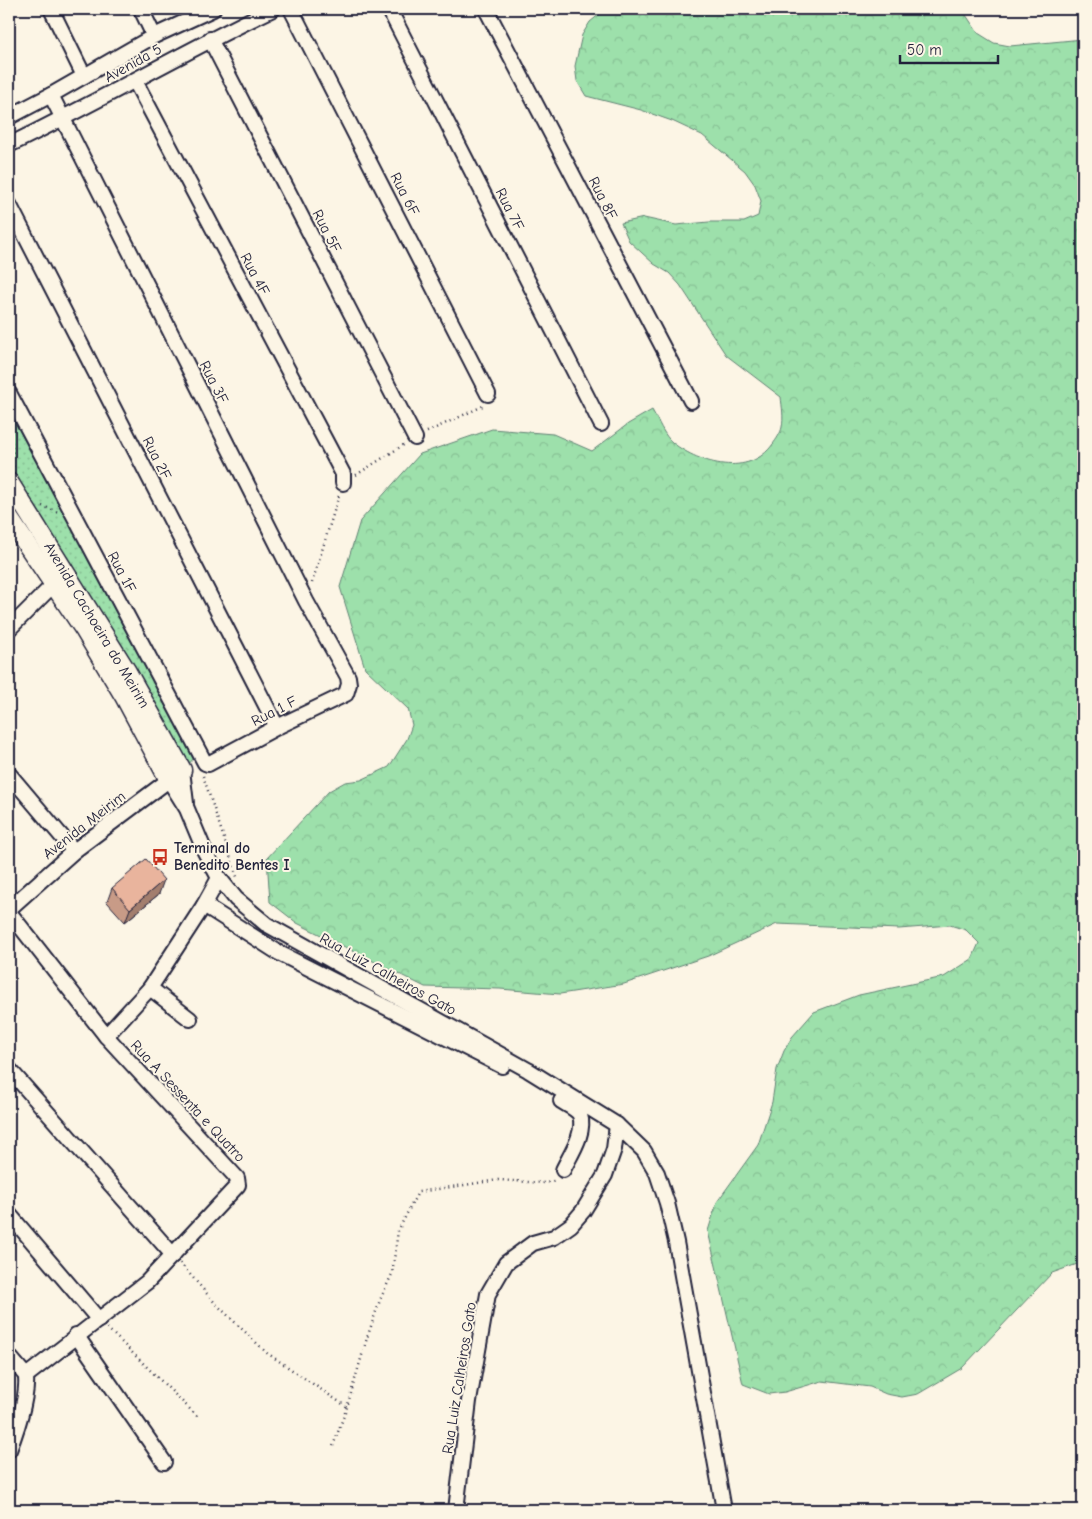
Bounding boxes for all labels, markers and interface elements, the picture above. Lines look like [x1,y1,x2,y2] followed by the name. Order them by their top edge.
[900,32,997,64] scale bar
[101,40,165,86] street label: Avenida 5
[907,41,942,59] text: 50 m
[387,169,424,219] street label: Rua 6F
[585,174,622,223] street label: Rua 8F
[492,185,528,233] street label: Rua 7F
[309,206,346,256] street label: Rua 5F
[236,250,274,299] street label: Rua 4F
[196,358,233,407] street label: Rua 3F
[139,433,176,483] street label: Rua 2F
[40,539,154,711] street label: Avenida Cachoeira do Meirim
[104,548,140,596] street label: Rua 1F
[248,692,300,730] street label: Rua 1 F
[39,787,129,863] street label: Avenida Meirim
[174,839,290,874] place label: Terminal do Benedito Bentes I
[150,847,170,867] bus stop icon: Terminal do Benedito Bentes I
[317,929,460,1019] street label: Rua Luiz Calheiros Gato
[127,1036,249,1166] street label: Rua A Sessenta e Quatro
[438,1301,480,1455] street label: Rua Luiz Calheiros Gato

